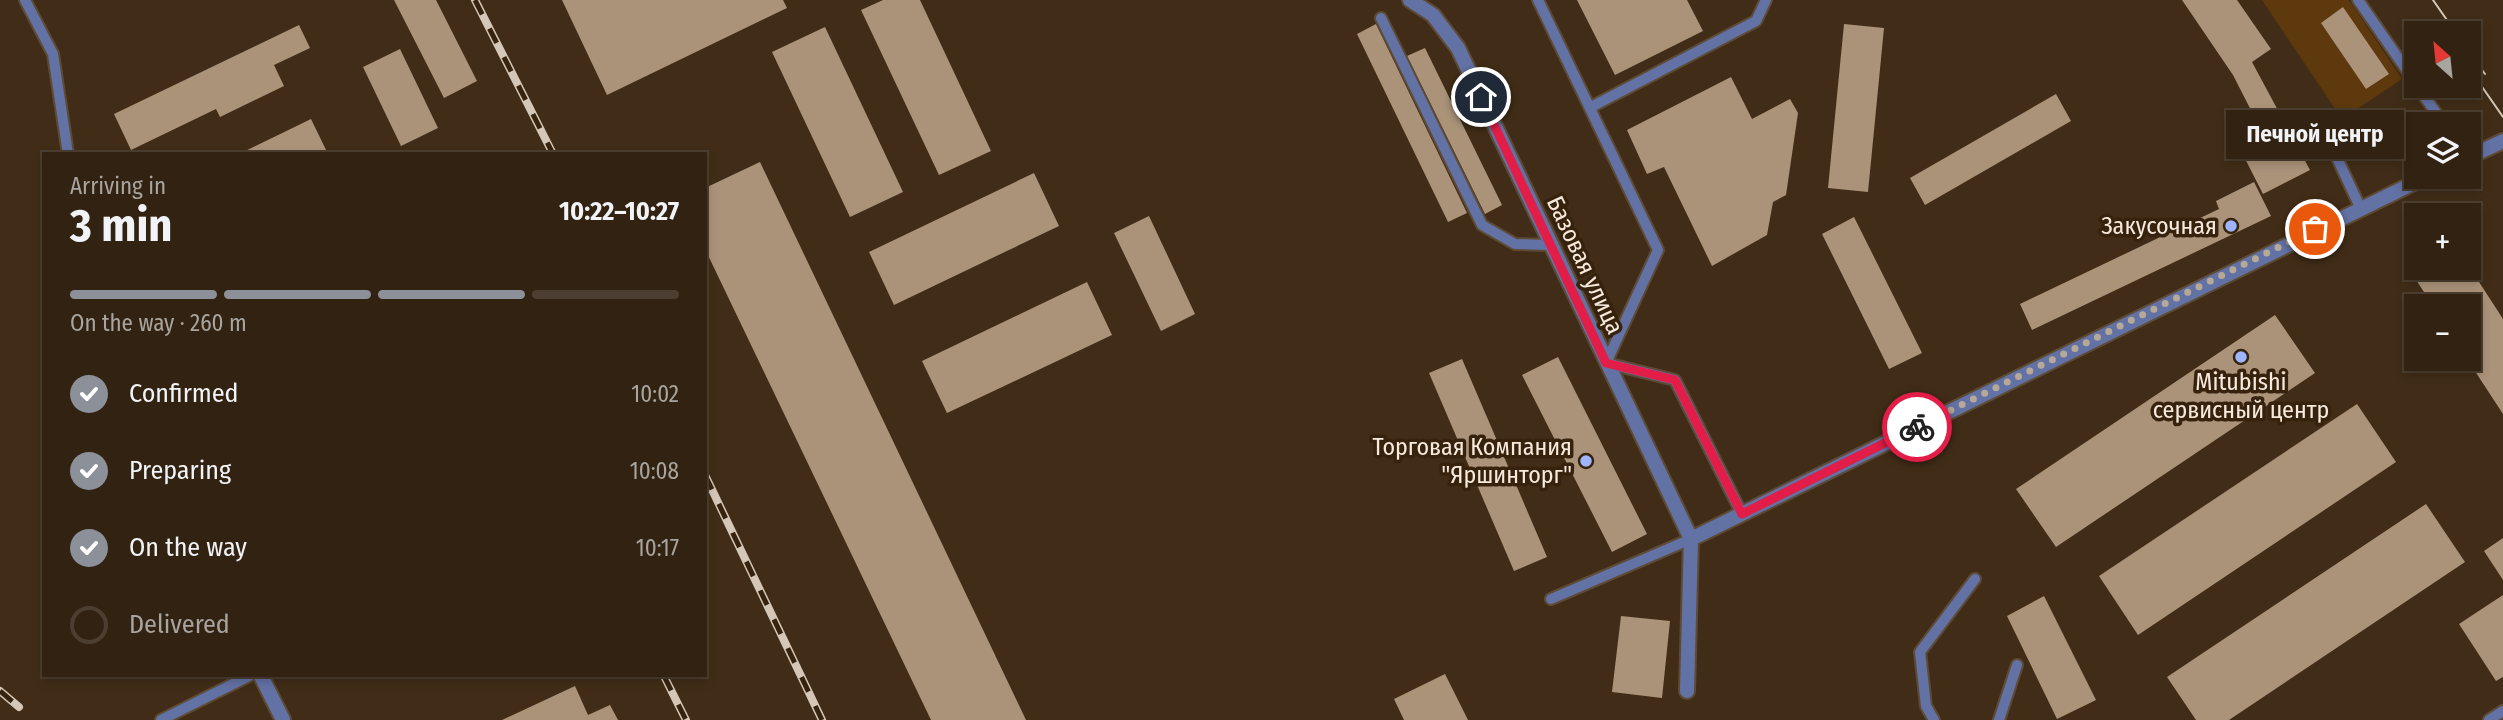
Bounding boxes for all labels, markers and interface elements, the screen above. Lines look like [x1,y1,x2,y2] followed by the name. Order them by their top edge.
[2404,21,2482,98] north arrow
[2404,21,2481,371] map controls
[1451,67,1511,127] pin
[1462,78,1500,116] icon: home
[2226,110,2404,159] callout: Печной центр
[2404,112,2481,189] button: layers
[2246,120,2384,148] text: Печной центр
[70,172,166,200] text: Arriving in
[1541,192,1629,338] street label: Базовая улица
[559,196,679,227] text: 10:22–10:27
[70,198,172,253] text: 3 min
[2285,199,2345,259] pin
[2404,203,2481,280] button: +
[2296,210,2334,248] icon: bag
[2101,212,2217,240] place label: Закусочная
[2223,218,2239,234] marker: Закусочная
[2404,294,2481,371] button: −
[70,309,247,337] text: On the way · 260 m
[2233,349,2249,365] marker: Mitubishi сервисный центр
[2153,368,2329,424] place label: Mitubishi сервисный центр
[70,375,108,413] icon: check
[129,378,239,409] text: Confirmed
[631,380,679,408] text: 10:02
[1882,392,1952,462] courier
[1898,408,1936,446] icon: bike
[1373,433,1572,489] place label: Торговая Компания "Яршинторг"
[70,452,108,490] icon: check
[1578,453,1594,469] marker: Торговая Компания "Яршинторг"
[129,455,231,486] text: Preparing
[630,457,679,485] text: 10:08
[70,529,108,567] icon: check
[129,532,247,563] text: On the way
[636,534,679,562] text: 10:17
[129,609,230,640] text: Delivered

